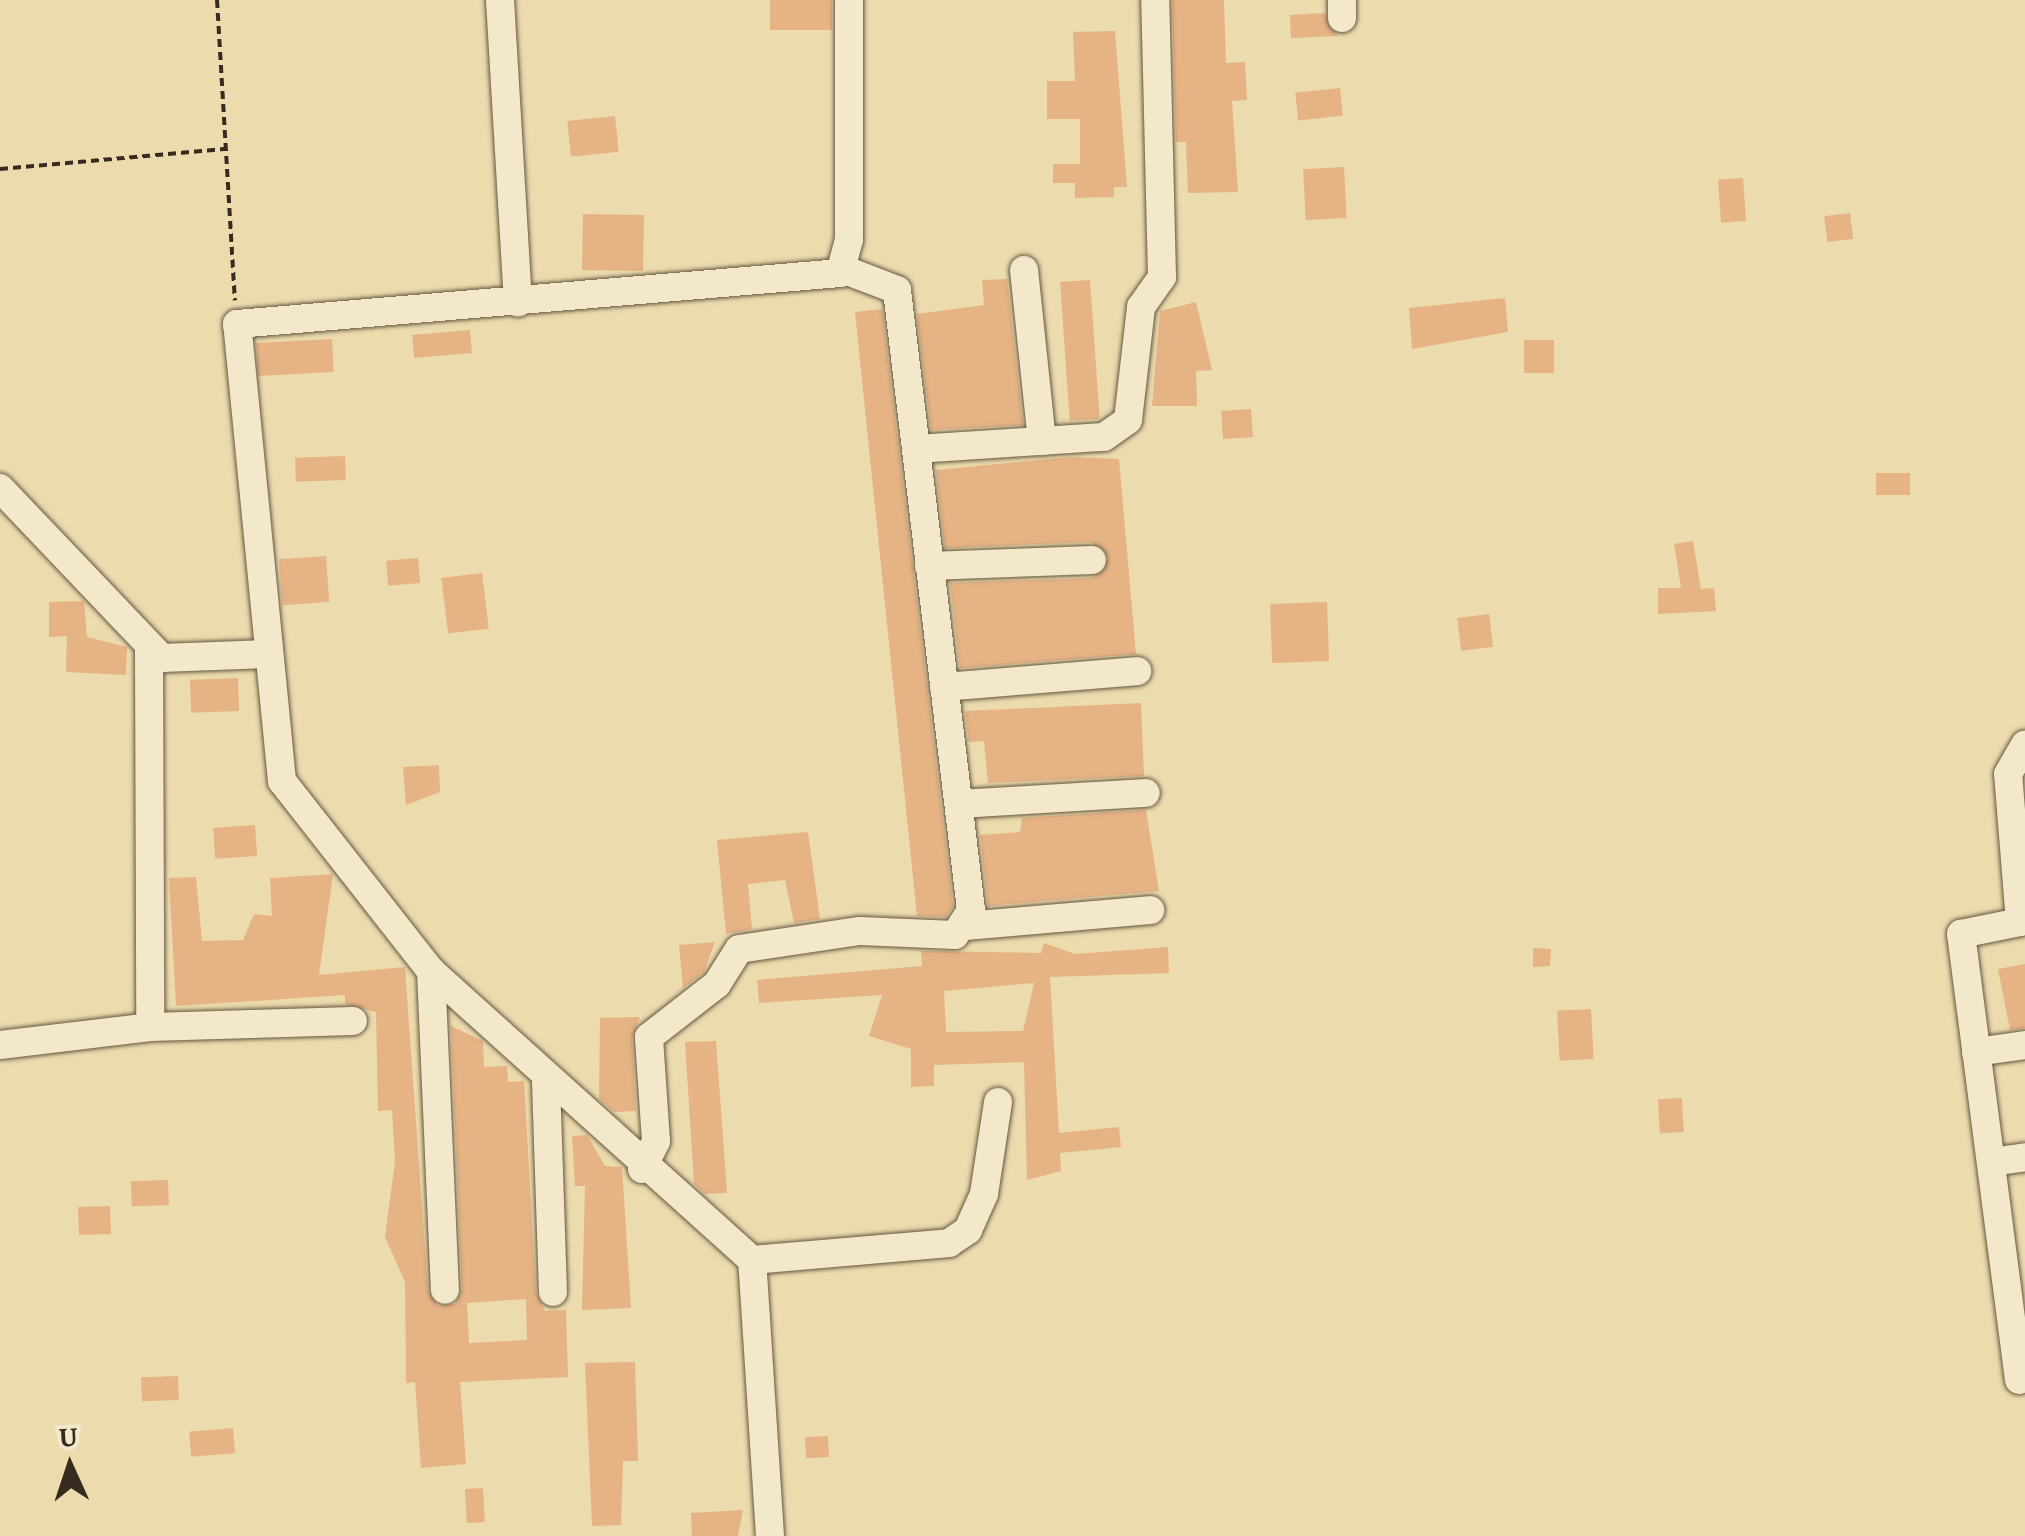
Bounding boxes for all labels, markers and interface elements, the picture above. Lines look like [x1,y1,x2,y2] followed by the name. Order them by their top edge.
[58,1415,79,1457] text: U
[20,1416,120,1516] north arrow

